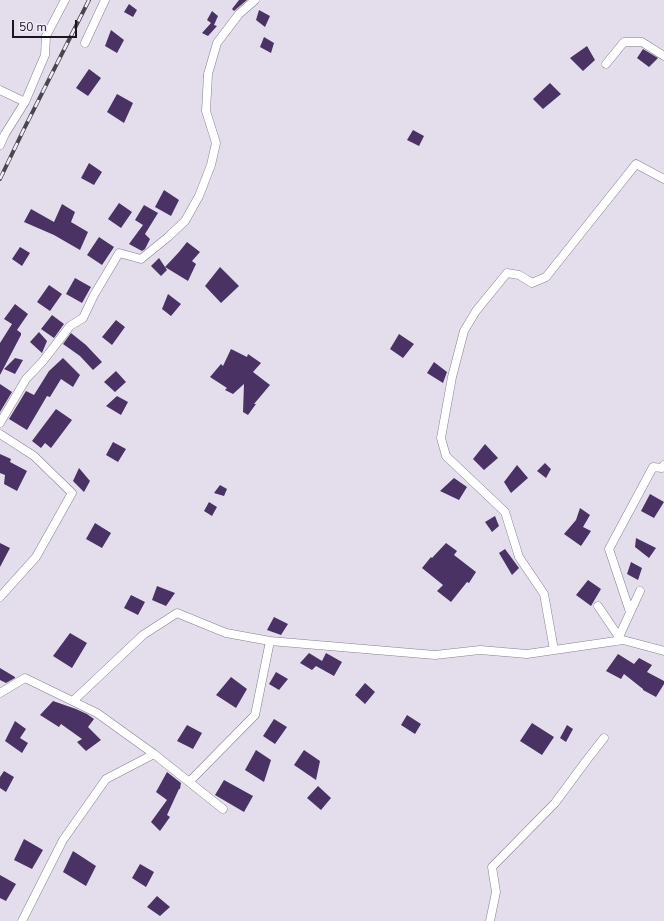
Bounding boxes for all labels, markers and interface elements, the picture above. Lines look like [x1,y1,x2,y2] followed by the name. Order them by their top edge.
[14,12,79,38] scale bar
[19,19,47,35] text: 50 m

